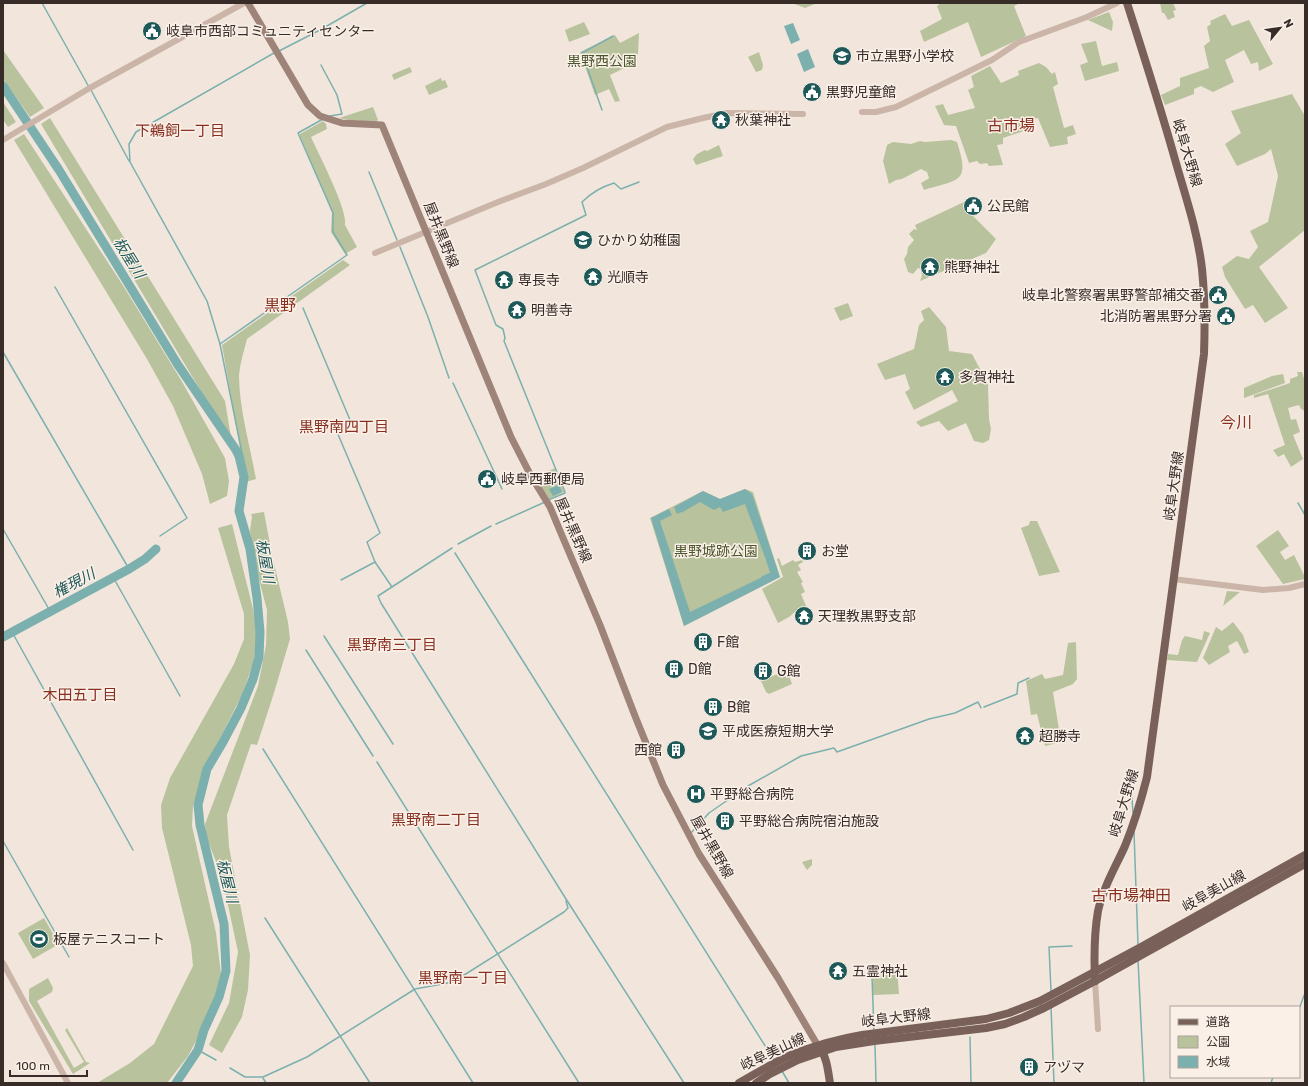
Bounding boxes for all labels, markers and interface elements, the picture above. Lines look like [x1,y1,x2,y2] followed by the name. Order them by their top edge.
[1260,8,1300,48] north arrow
[1281,17,1296,30] text: N
[141,20,163,42] public building icon: 岐阜市西部コミュニティセンター
[166,23,375,40] place label: 岐阜市西部コミュニティセンター
[831,45,853,67] school or university icon: 市立黒野小学校
[856,48,954,65] place label: 市立黒野小学校
[567,53,637,70] park label: 黒野西公園
[801,81,823,103] public building icon: 黒野児童館
[826,84,896,101] place label: 黒野児童館
[710,109,732,131] temple icon: 秋葉神社
[735,112,791,129] place label: 秋葉神社
[987,116,1035,135] district label: 古市場
[1169,117,1205,189] street label: 岐阜大野線
[135,122,225,140] district label: 下鵜飼一丁目
[962,195,984,217] public building icon: 公民館
[987,198,1029,215] place label: 公民館
[420,199,462,271] street label: 屋井黒野線
[572,229,594,251] school or university icon: ひかり幼稚園
[597,232,681,249] place label: ひかり幼稚園
[109,234,150,284] water label: 板屋川
[919,256,941,278] temple icon: 熊野神社
[944,259,1000,276] place label: 熊野神社
[582,266,604,288] temple icon: 光順寺
[493,269,515,291] temple icon: 専長寺
[607,269,649,286] place label: 光順寺
[518,272,560,289] place label: 専長寺
[1207,284,1229,306] public building icon: 岐阜北警察署黒野警部補交番
[1022,287,1204,304] place label: 岐阜北警察署黒野警部補交番
[264,296,296,315] district label: 黒野
[506,299,528,321] temple icon: 明善寺
[531,302,573,319] place label: 明善寺
[1215,305,1237,327] public building icon: 北消防署黒野分署
[1100,308,1212,325] place label: 北消防署黒野分署
[934,366,956,388] temple icon: 多賀神社
[959,369,1015,386] place label: 多賀神社
[1220,413,1252,432] district label: 今川
[299,418,389,436] district label: 黒野南四丁目
[1161,450,1187,522] street label: 岐阜大野線
[476,468,498,490] public building icon: 岐阜西郵便局
[501,471,585,488] place label: 岐阜西郵便局
[551,495,595,565] street label: 屋井黒野線
[252,537,278,587] water label: 板屋川
[796,540,818,562] building icon: お堂
[674,543,758,560] park label: 黒野城跡公園
[821,543,849,560] place label: お堂
[50,564,100,602] water label: 権現川
[793,605,815,627] temple icon: 天理教黒野支部
[818,608,916,625] place label: 天理教黒野支部
[692,631,714,653] building icon: F館
[717,634,739,651] place label: F館
[347,636,437,654] district label: 黒野南三丁目
[663,658,685,680] building icon: D館
[752,660,774,682] building icon: G館
[688,661,712,678] place label: D館
[777,663,801,680] place label: G館
[42,686,118,704] district label: 木田五丁目
[702,696,724,718] building icon: B館
[727,699,750,716] place label: B館
[697,720,719,742] school or university icon: 平成医療短期大学
[722,723,834,740] place label: 平成医療短期大学
[1014,725,1036,747] temple icon: 超勝寺
[1039,728,1081,745] place label: 超勝寺
[665,739,687,761] building icon: 西館
[634,742,662,759] place label: 西館
[1106,767,1142,839] street label: 岐阜大野線
[685,783,707,805] hospital icon: 平野総合病院
[710,786,794,803] place label: 平野総合病院
[714,810,736,832] building icon: 平野総合病院宿泊施設
[391,811,481,829] district label: 黒野南二丁目
[687,812,737,882] street label: 屋井黒野線
[739,813,879,830] place label: 平野総合病院宿泊施設
[213,857,242,907] water label: 板屋川
[1179,867,1249,915] street label: 岐阜美山線
[1091,886,1171,905] district label: 古市場神田
[28,928,50,950] sports icon: 板屋テニスコート
[53,931,165,948] place label: 板屋テニスコート
[827,960,849,982] temple icon: 五霊神社
[852,963,908,980] place label: 五霊神社
[418,969,508,987] district label: 黒野南一丁目
[860,1005,932,1031] street label: 岐阜大野線
[1170,1006,1300,1078] legend
[1206,1015,1230,1029] text: 道路
[738,1030,808,1074] street label: 岐阜美山線
[1206,1035,1230,1049] text: 公園
[10,1052,87,1078] scale bar
[1206,1055,1230,1069] text: 水域
[1018,1056,1040,1078] building icon: アヅマ
[16,1059,50,1073] text: 100 m
[1043,1059,1085,1076] place label: アヅマ

